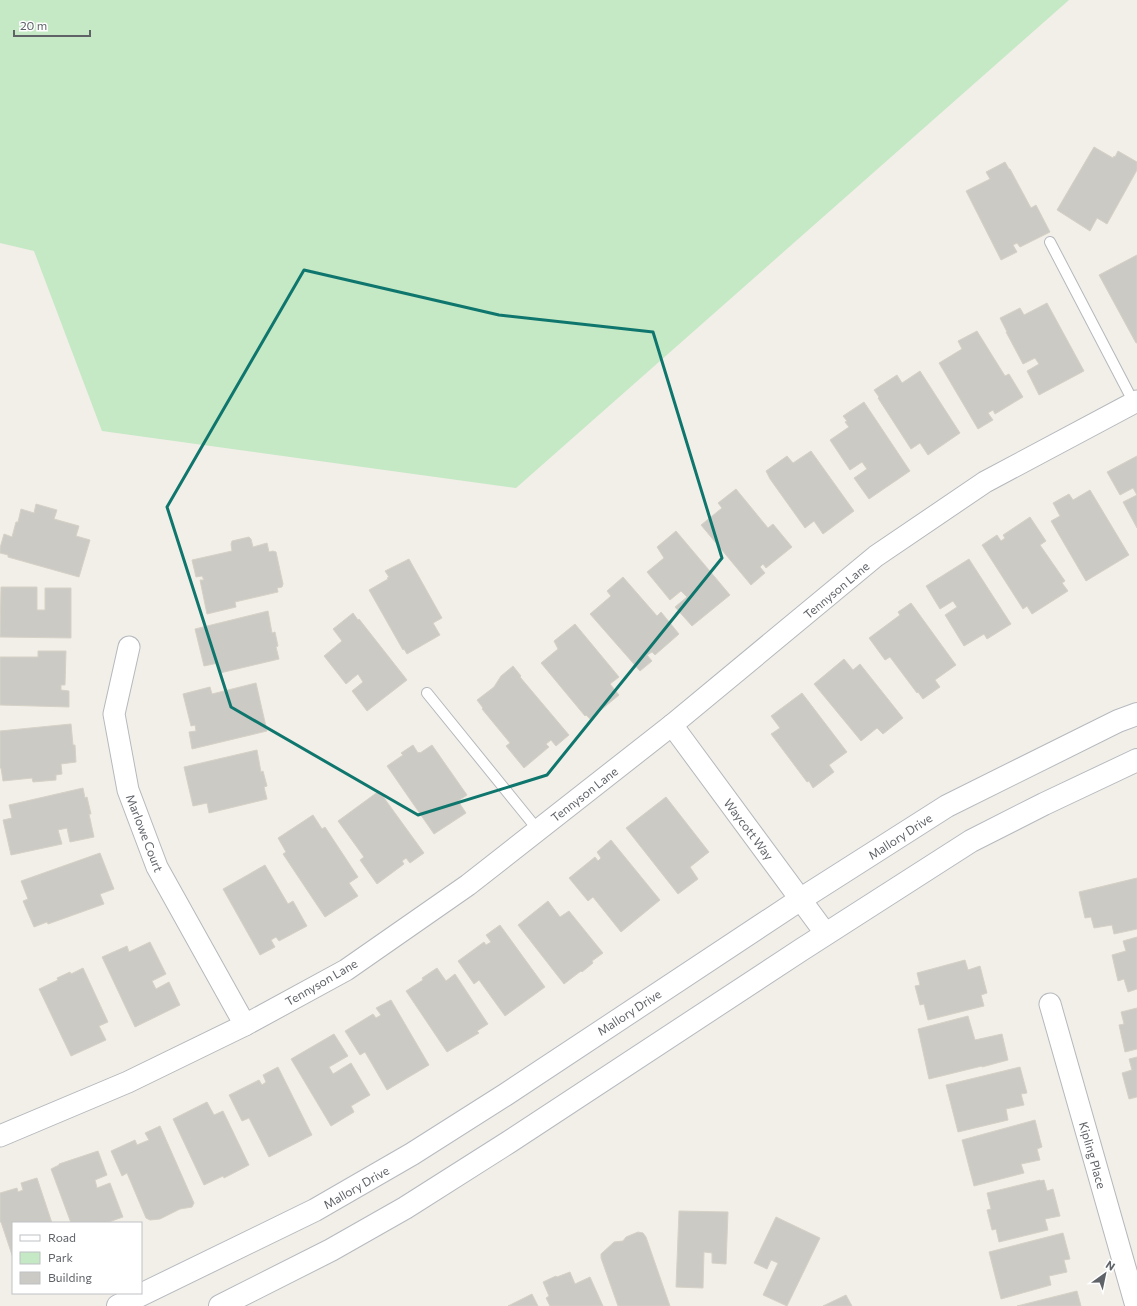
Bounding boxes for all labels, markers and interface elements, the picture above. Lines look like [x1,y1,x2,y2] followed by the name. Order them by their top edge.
[14,12,90,38] scale bar
[20,18,47,32] text: 20 m
[800,559,872,621] street label: Tennyson Lane
[548,764,620,824] street label: Tennyson Lane
[124,792,166,874] street label: Marlowe Court
[721,796,777,862] street label: Waycott Way
[865,810,935,862] street label: Mallory Drive
[282,956,360,1008] street label: Tennyson Lane
[594,986,664,1038] street label: Mallory Drive
[1077,1120,1109,1190] street label: Kipling Place
[321,1163,391,1211] street label: Mallory Drive
[12,1222,142,1294] legend
[48,1230,76,1244] text: Road
[48,1250,74,1264] text: Park
[1085,1254,1125,1294] north arrow
[1104,1257,1118,1273] text: N
[48,1270,92,1284] text: Building

